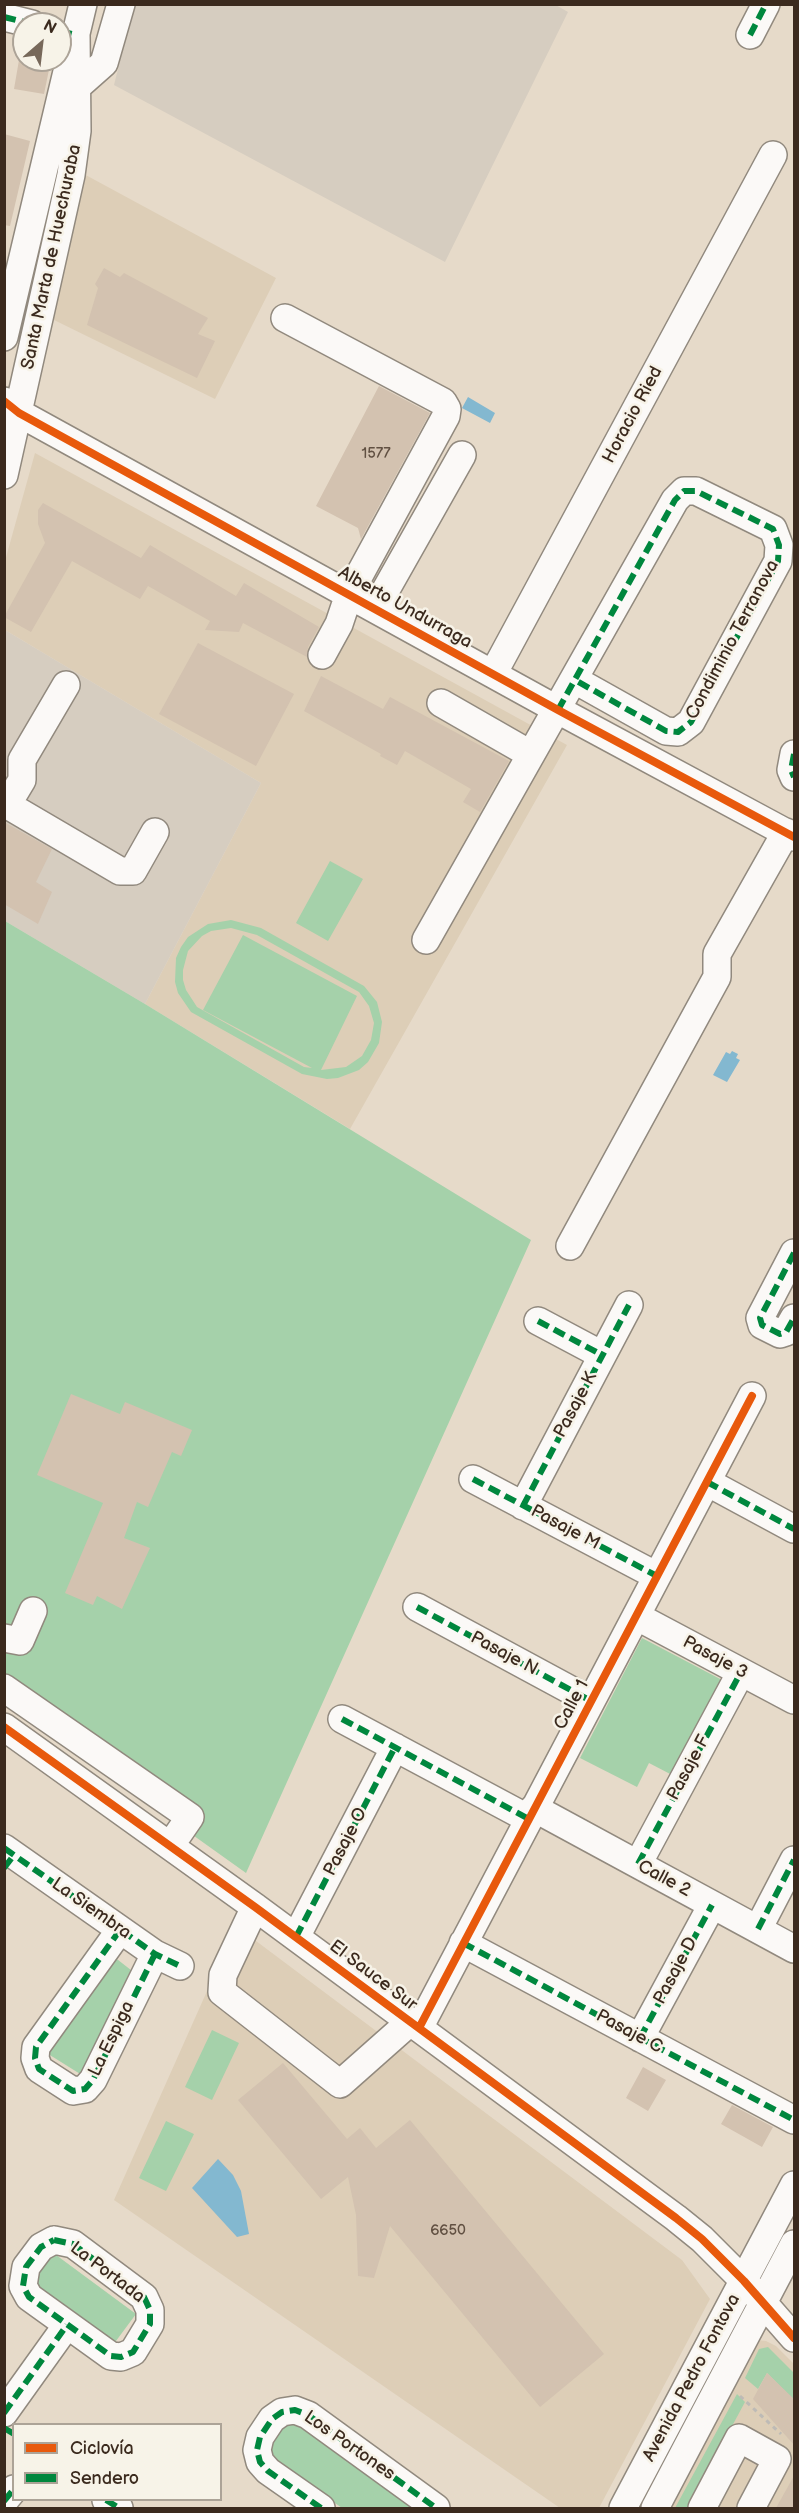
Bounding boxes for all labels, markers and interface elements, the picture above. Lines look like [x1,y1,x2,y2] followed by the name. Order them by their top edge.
[12,12,72,72] north arrow
[40,16,60,39] text: N
[18,142,86,372] street label: Santa Marta de Huechuraba
[598,363,668,467] street label: Horacio Ried
[361,445,391,463] house number: 1577
[682,557,784,723] street label: Condiminio Terranova
[334,562,476,654] street label: Alberto Undurraga
[550,1368,602,1442] street label: Pasaje K
[527,1501,603,1555] street label: Pasaje M
[467,1627,541,1681] street label: Pasaje N
[679,1632,751,1684] street label: Pasaje 3
[550,1676,594,1734] street label: Calle 1
[663,1732,715,1804] street label: Pasaje F
[320,1804,372,1880] street label: Pasaje O
[634,1856,694,1902] street label: Calle 2
[47,1874,135,1944] street label: La Siembra
[649,1934,703,2008] street label: Pasaje D
[325,1936,421,2016] street label: El Sauce Sur
[85,1998,139,2080] street label: La Espiga
[592,2005,666,2059] street label: Pasaje C
[430,2222,466,2240] house number: 6650
[65,2238,149,2308] street label: La Portada
[639,2291,745,2465] street label: Avenida Pedro Fontova
[299,2407,399,2485] street label: Los Portones
[12,2423,222,2501] legend
[70,2438,134,2459] text: Ciclovía
[70,2468,139,2489] text: Sendero

